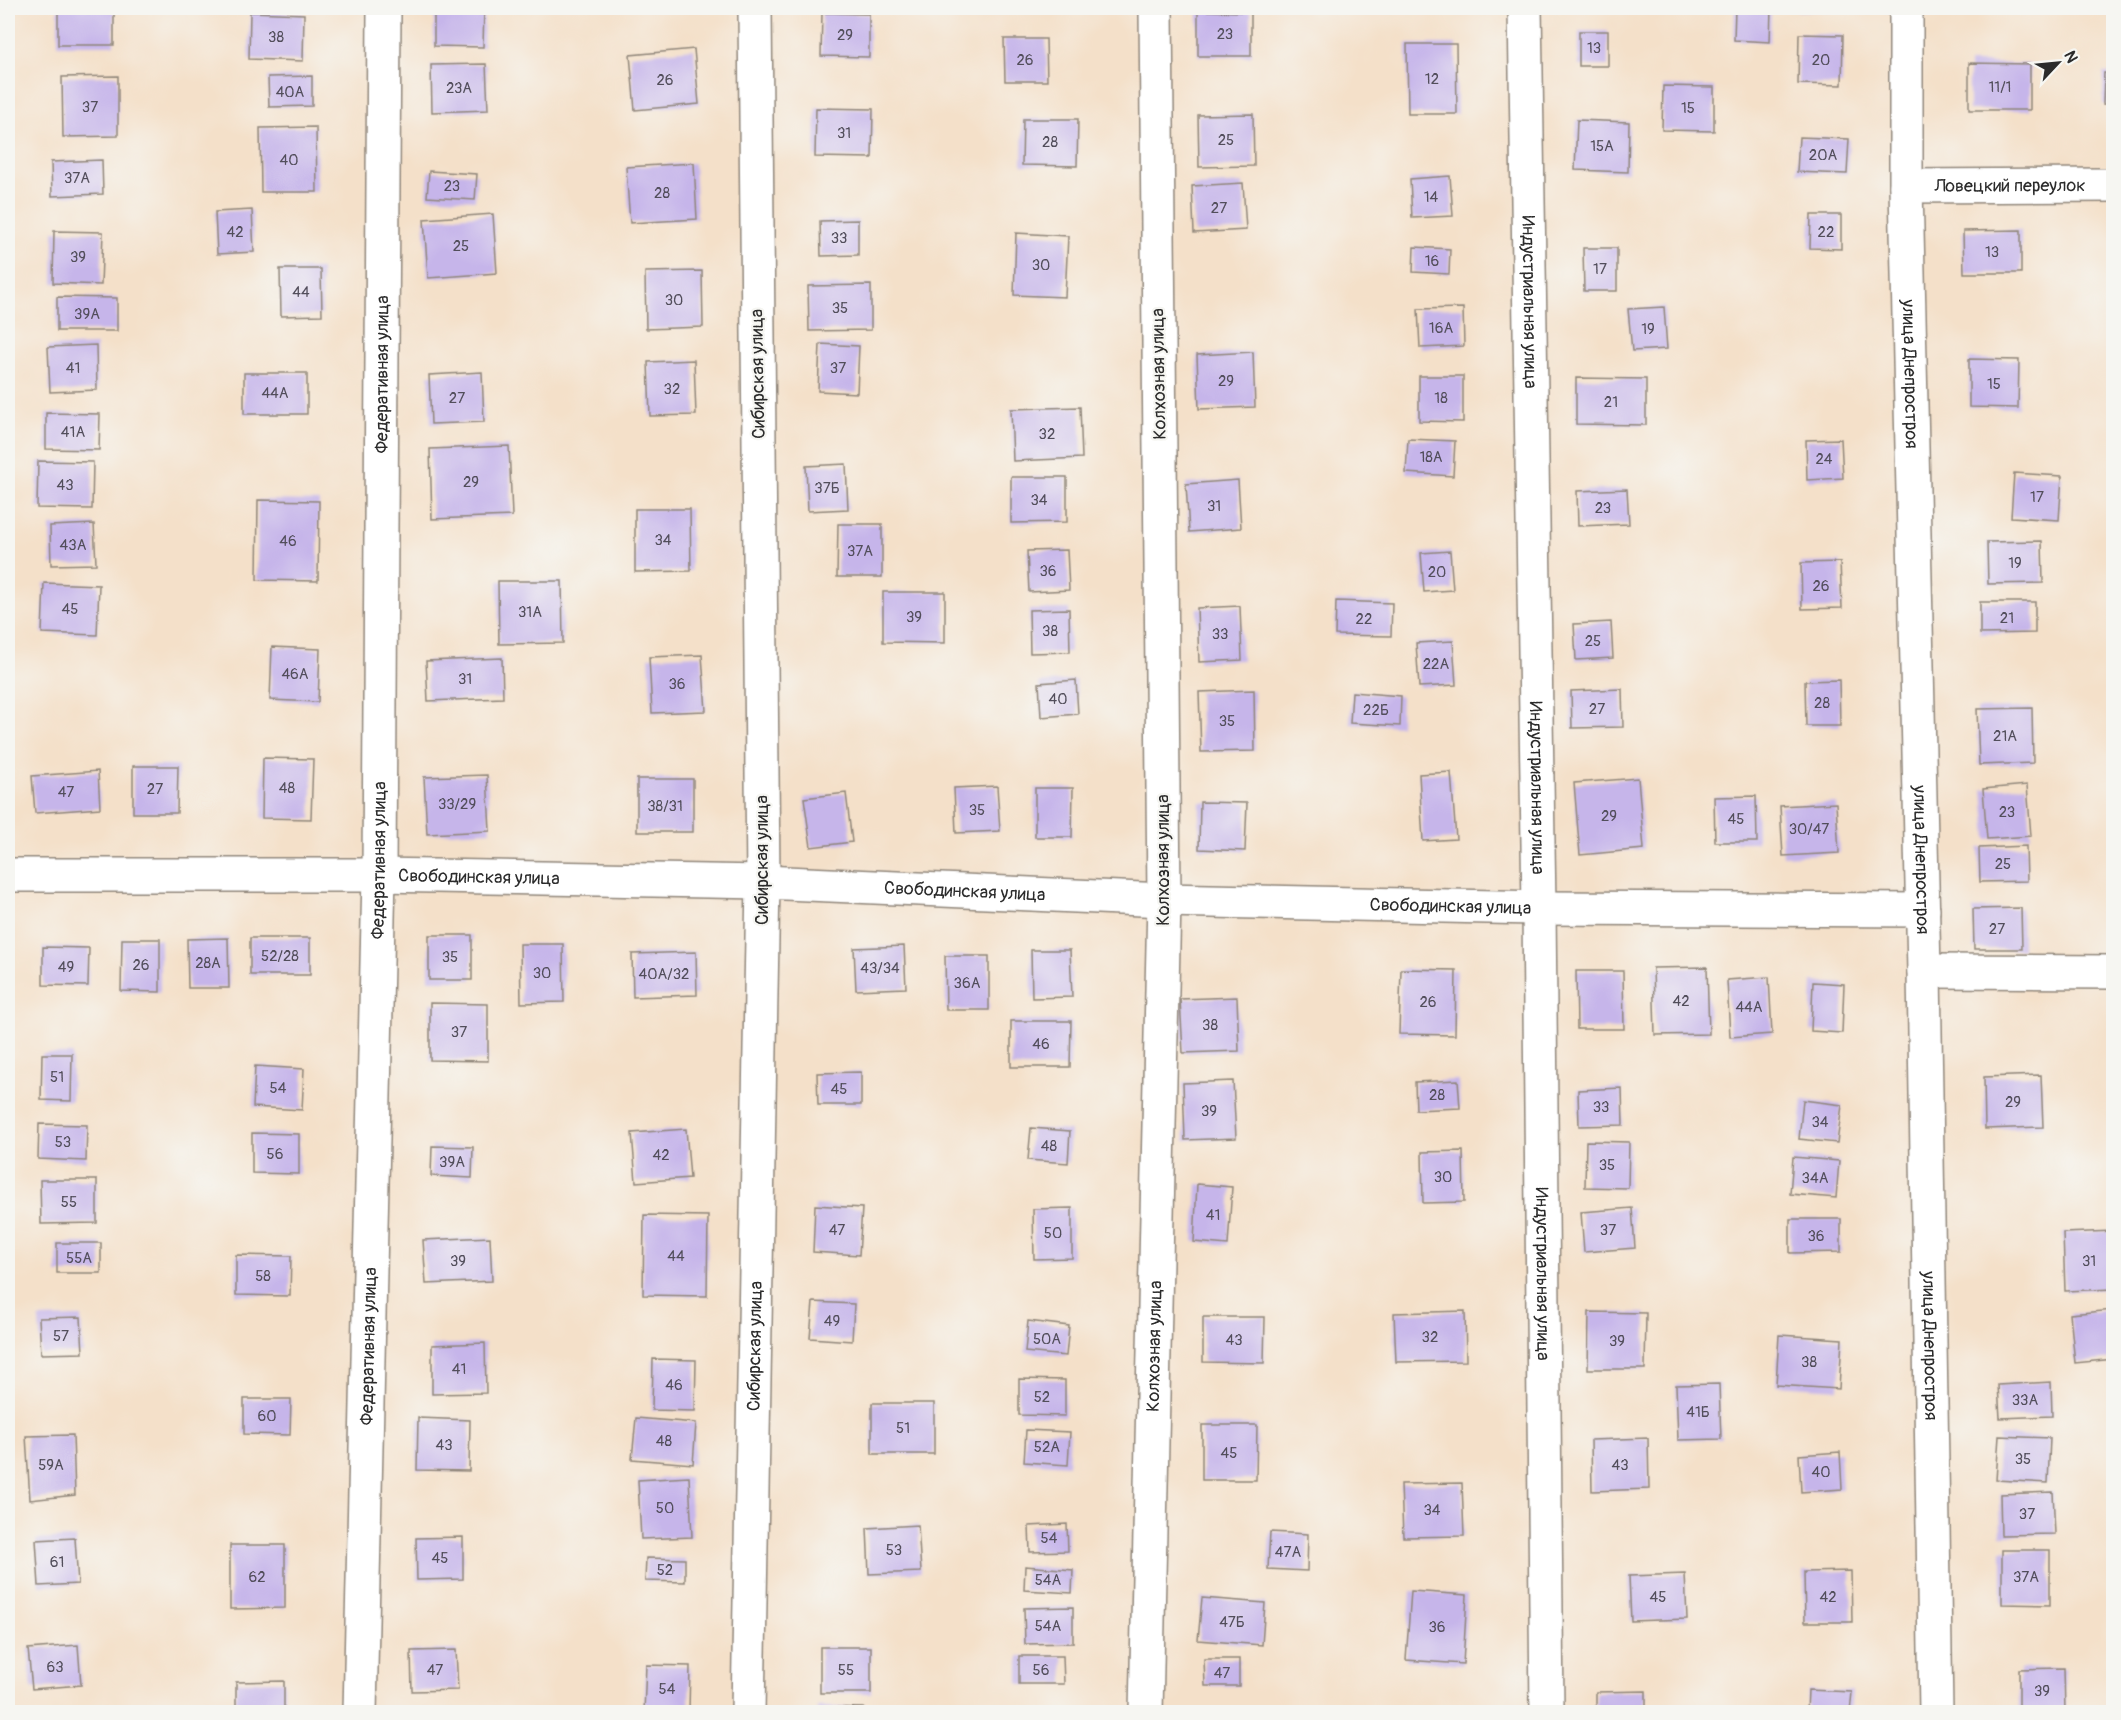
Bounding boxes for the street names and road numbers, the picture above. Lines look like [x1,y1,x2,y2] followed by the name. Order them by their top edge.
[1933,174,2086,197] street label: Ловецкий переулок
[1517,215,1542,389] street label: Индустриальная улица
[370,295,394,453] street label: Федеративная улица
[1897,298,1924,449] street label: улица Днепростроя
[1146,308,1172,440] street label: Колхозная улица
[745,309,771,439] street label: Сибирская улица
[1524,701,1550,875] street label: Индустриальная улица
[366,781,391,939] street label: Федеративная улица
[1908,784,1935,935] street label: улица Днепростроя
[1152,794,1175,926] street label: Колхозная улица
[751,795,774,925] street label: Сибирская улица
[398,864,560,890] street label: Свободинская улица
[884,876,1046,906] street label: Свободинская улица
[1369,893,1531,919] street label: Свободинская улица
[1530,1187,1555,1361] street label: Индустриальная улица
[355,1267,382,1425] street label: Федеративная улица
[1917,1270,1943,1421] street label: улица Днепростроя
[1141,1280,1167,1412] street label: Колхозная улица
[742,1281,767,1411] street label: Сибирская улица

